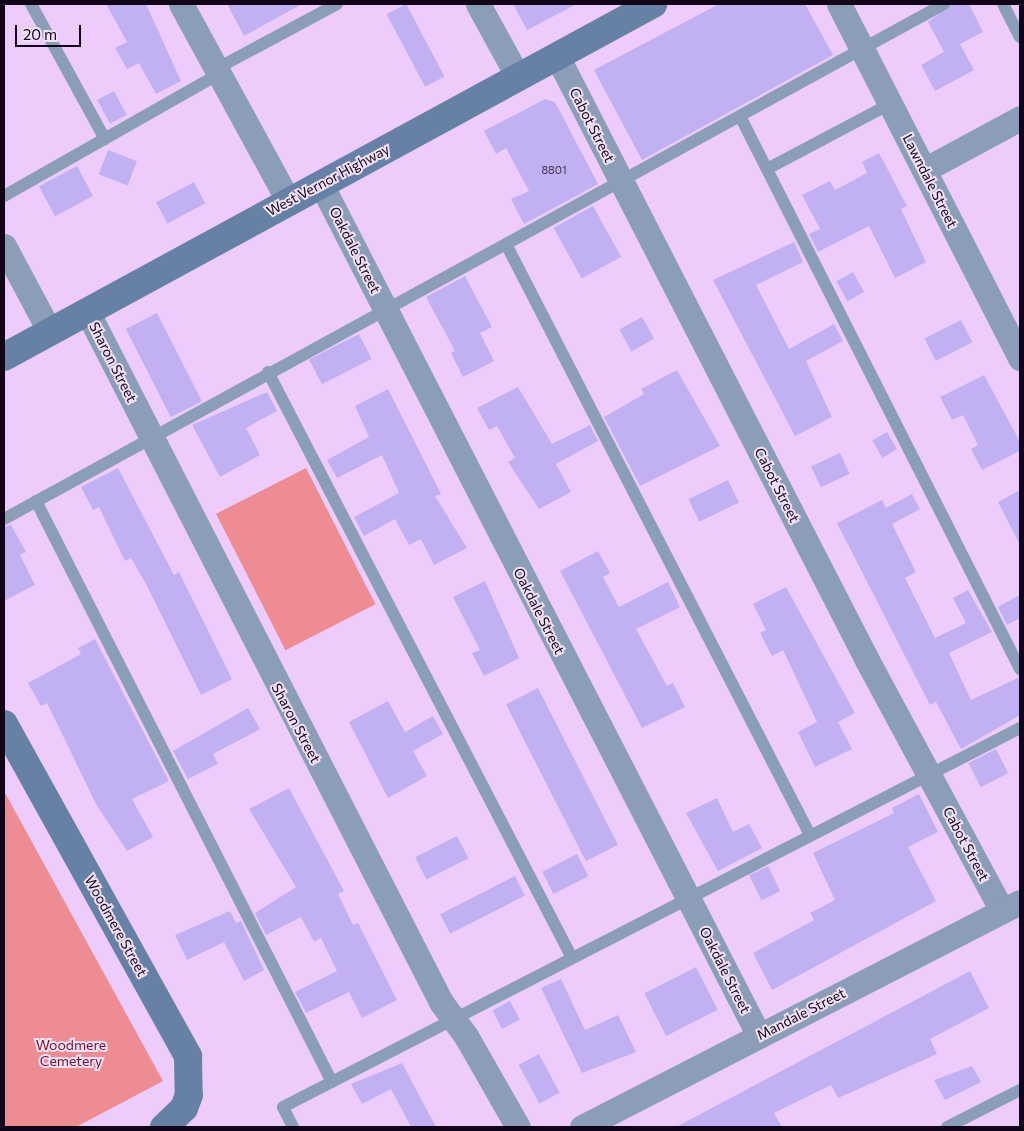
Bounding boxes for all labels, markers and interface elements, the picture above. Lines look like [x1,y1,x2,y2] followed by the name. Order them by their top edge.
[18,15,84,47] scale bar
[23,25,57,43] text: 20 m
[566,85,618,165] street label: Cabot Street
[899,131,961,231] street label: Lawndale Street
[264,140,392,220] street label: West Vernor Highway
[541,163,567,177] house number: 8801
[326,204,384,296] street label: Oakdale Street
[86,319,140,405] street label: Sharon Street
[751,445,803,525] street label: Cabot Street
[510,565,568,657] street label: Oakdale Street
[268,680,324,766] street label: Sharon Street
[939,804,993,884] street label: Cabot Street
[81,873,151,979] street label: Woodmere Street
[696,924,754,1016] street label: Oakdale Street
[754,984,848,1044] street label: Mandale Street
[36,1037,106,1070] park label: Woodmere Cemetery

